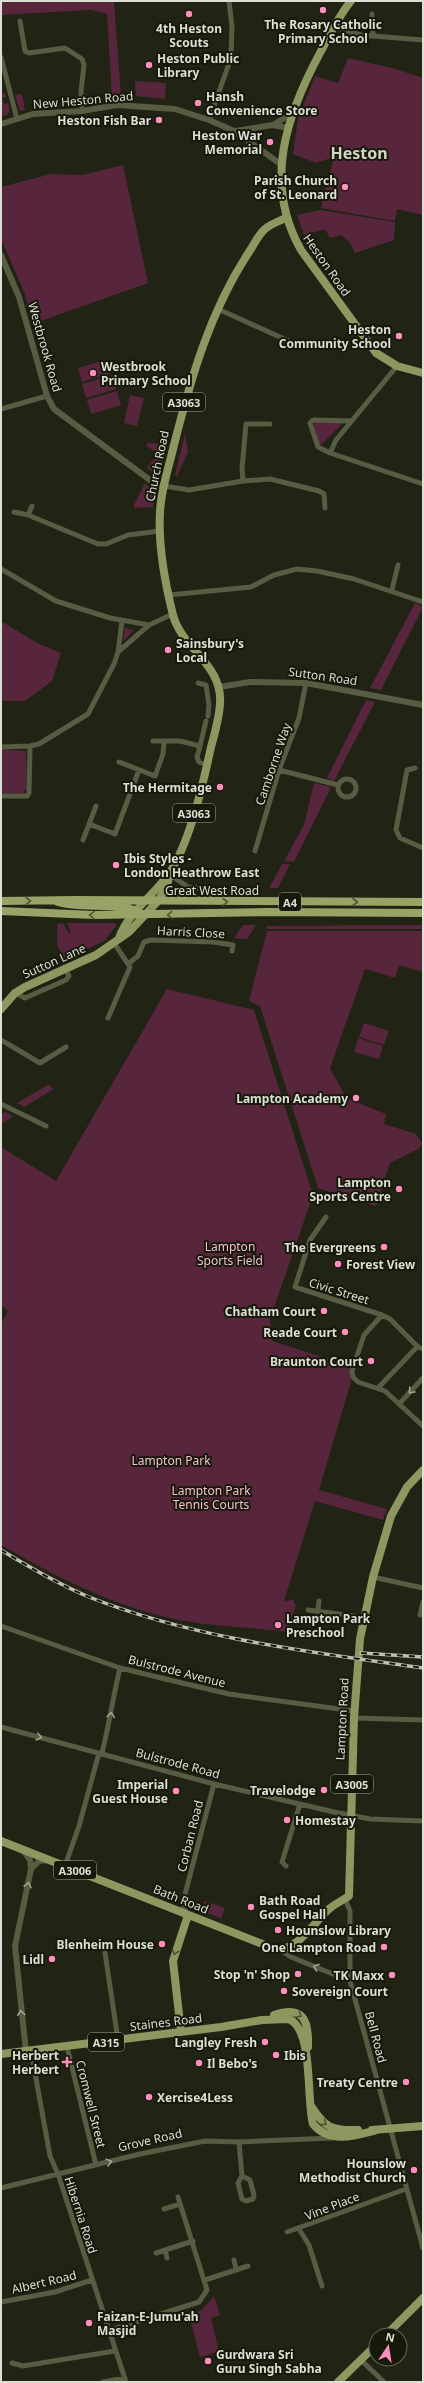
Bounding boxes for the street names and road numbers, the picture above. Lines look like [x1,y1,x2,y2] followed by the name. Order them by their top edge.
[32,87,134,113] street label: New Heston Road
[299,230,355,300] street label: Heston Road
[24,300,66,394] street label: Westbrook Road
[163,393,205,411] road number: A3063
[141,429,173,503] street label: Church Road
[287,663,359,689] street label: Sutton Road
[251,720,295,808] street label: Camborne Way
[173,804,215,822] road number: A3063
[165,882,259,899] street label: Great West Road
[279,893,301,911] road number: A4
[157,922,226,942] street label: Harris Close
[20,939,89,983] street label: Sutton Lane
[307,1274,372,1308] street label: Civic Street
[127,1651,228,1691] street label: Bulstrode Avenue
[331,1677,353,1761] street label: Lampton Road
[134,1744,222,1782] street label: Bulstrode Road
[331,1775,373,1793] road number: A3005
[173,1798,207,1874] street label: Corban Road
[54,1861,96,1879] road number: A3006
[151,1880,211,1918] street label: Bath Road
[129,2009,203,2035] street label: Staines Road
[361,2009,391,2065] street label: Bell Road
[88,2033,124,2051] road number: A315
[72,2058,110,2150] street label: Cromwell Street
[116,2124,184,2156] street label: Grove Road
[61,2174,101,2256] street label: Hibernia Road
[302,2188,362,2224] street label: Vine Place
[10,2266,78,2298] street label: Albert Road

